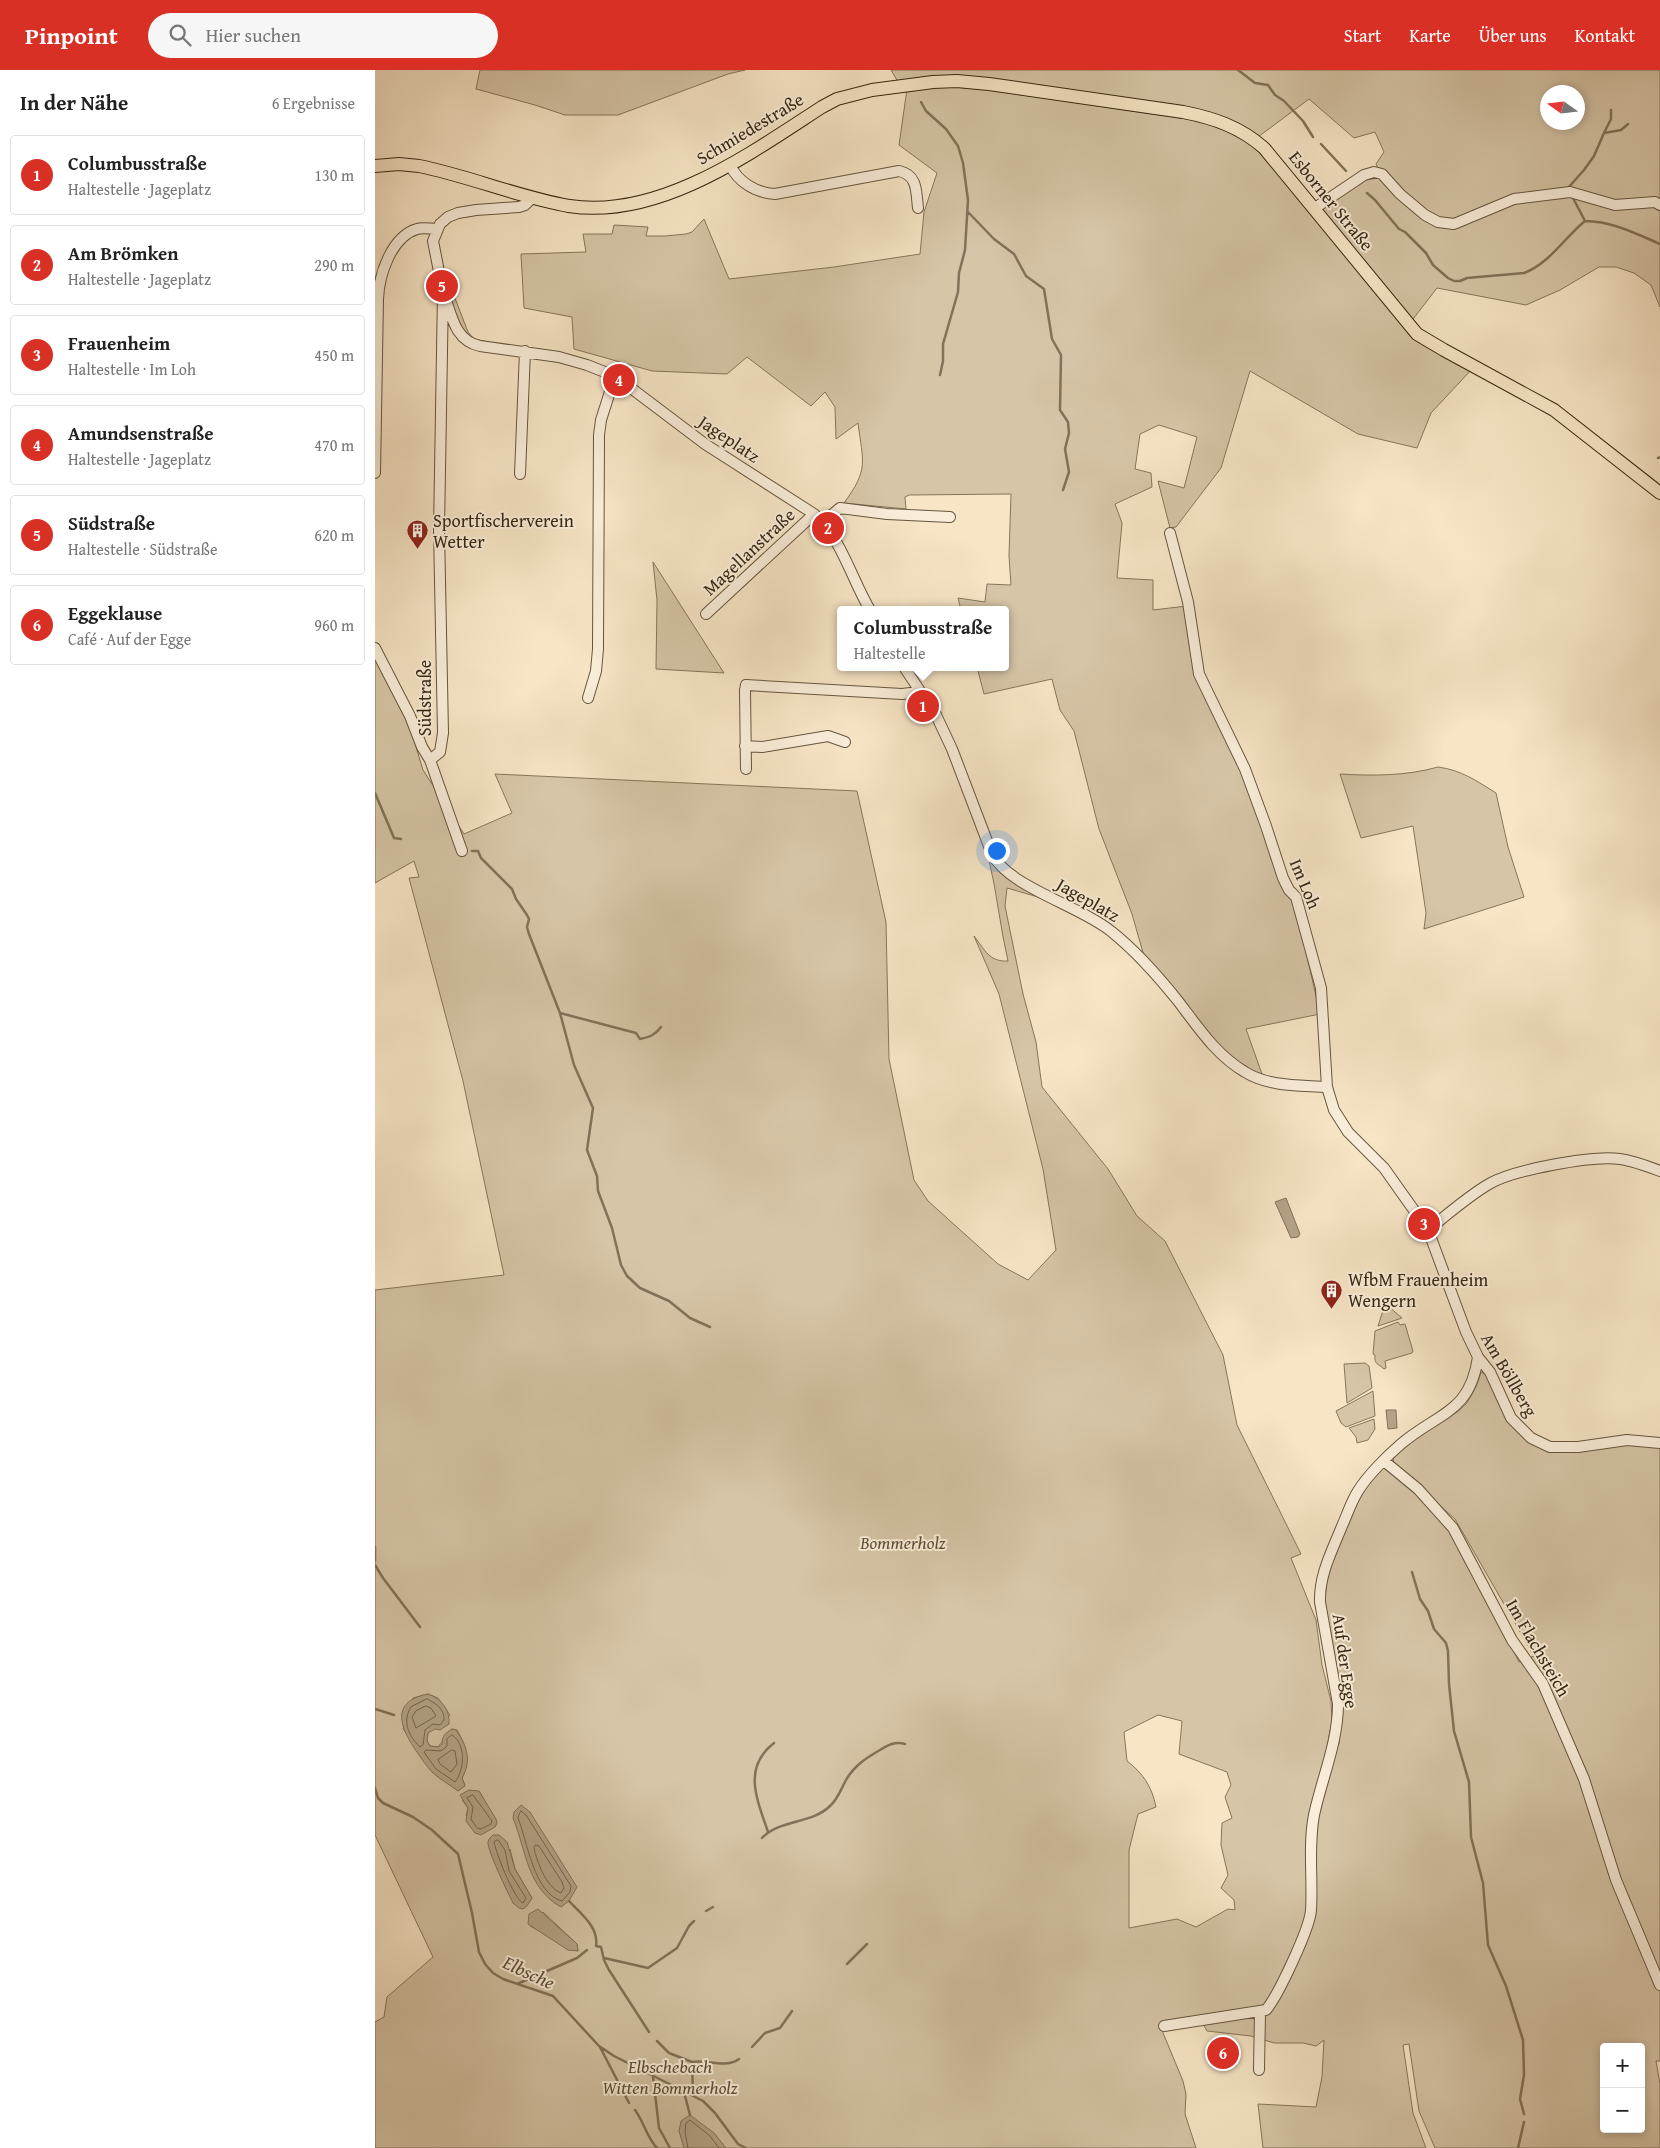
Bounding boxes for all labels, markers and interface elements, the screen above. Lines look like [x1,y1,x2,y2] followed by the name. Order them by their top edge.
[148,13,498,58] search box
[25,18,118,53] text: Pinpoint
[166,21,194,49] icon: search
[206,21,301,49] text: Hier suchen
[1344,22,1381,49] text: Start
[1409,22,1451,49] text: Karte
[1479,22,1547,49] text: Über uns
[1575,22,1635,49] text: Kontakt
[1540,85,1585,130] north arrow
[691,86,809,171] street label: Schmiedestraße
[20,87,128,118] text: In der Nähe
[272,91,355,115] text: 6 Ergebnisse
[1283,145,1380,257] street label: Esborner Straße
[68,149,207,177] text: Columbusstraße
[33,163,41,187] text: 1
[314,163,354,187] text: 130 m
[68,177,211,201] text: Haltestelle · Jageplatz
[68,239,178,267] text: Am Brömken
[33,253,41,277] text: 2
[314,253,354,277] text: 290 m
[68,267,211,291] text: Haltestelle · Jageplatz
[426,267,458,305] pin: 5
[68,329,170,357] text: Frauenheim
[33,343,41,367] text: 3
[314,343,354,367] text: 450 m
[68,357,196,381] text: Haltestelle · Im Loh
[603,361,635,399] pin: 4
[691,407,766,469] street label: Jageplatz
[68,419,214,447] text: Amundsenstraße
[33,433,41,457] text: 4
[314,433,354,457] text: 470 m
[68,447,211,471] text: Haltestelle · Jageplatz
[696,502,801,602] street label: Magellanstraße
[433,507,574,555] place label: Sportfischerverein Wetter
[68,509,155,537] text: Südstraße
[812,509,844,547] pin: 2
[405,519,429,550] building icon: Sportfischerverein Wetter
[33,523,41,547] text: 5
[314,523,354,547] text: 620 m
[68,537,217,561] text: Haltestelle · Südstraße
[68,599,162,627] text: Eggeklause
[837,606,1009,671] popup
[33,613,41,637] text: 6
[314,613,354,637] text: 960 m
[854,613,992,641] text: Columbusstraße
[68,627,191,651] text: Café · Auf der Egge
[854,641,925,665] text: Haltestelle
[411,660,438,736] street label: Südstraße
[907,687,939,725] pin: 1
[984,838,1010,864] your location
[1283,854,1328,913] street label: Im Loh
[1050,870,1125,929] street label: Jageplatz
[1408,1205,1440,1243] pin: 3
[1348,1266,1489,1314] place label: WfbM Frauenheim Wengern
[1320,1278,1344,1309] building icon: WfbM Frauenheim Wengern
[1474,1328,1544,1422] street label: Am Böllberg
[859,1529,946,1556] park label: Bommerholz
[1499,1594,1577,1702] street label: Im Flachsteich
[1325,1612,1365,1710] street label: Auf der Egge
[498,1947,560,1996] water label: Elbsche
[1207,2034,1239,2072] pin: 6
[1600,2043,1645,2133] map controls
[1600,2043,1645,2088] button: +
[602,2053,738,2101] park label: Elbschebach Witten Bommerholz
[1600,2088,1645,2133] button: −

